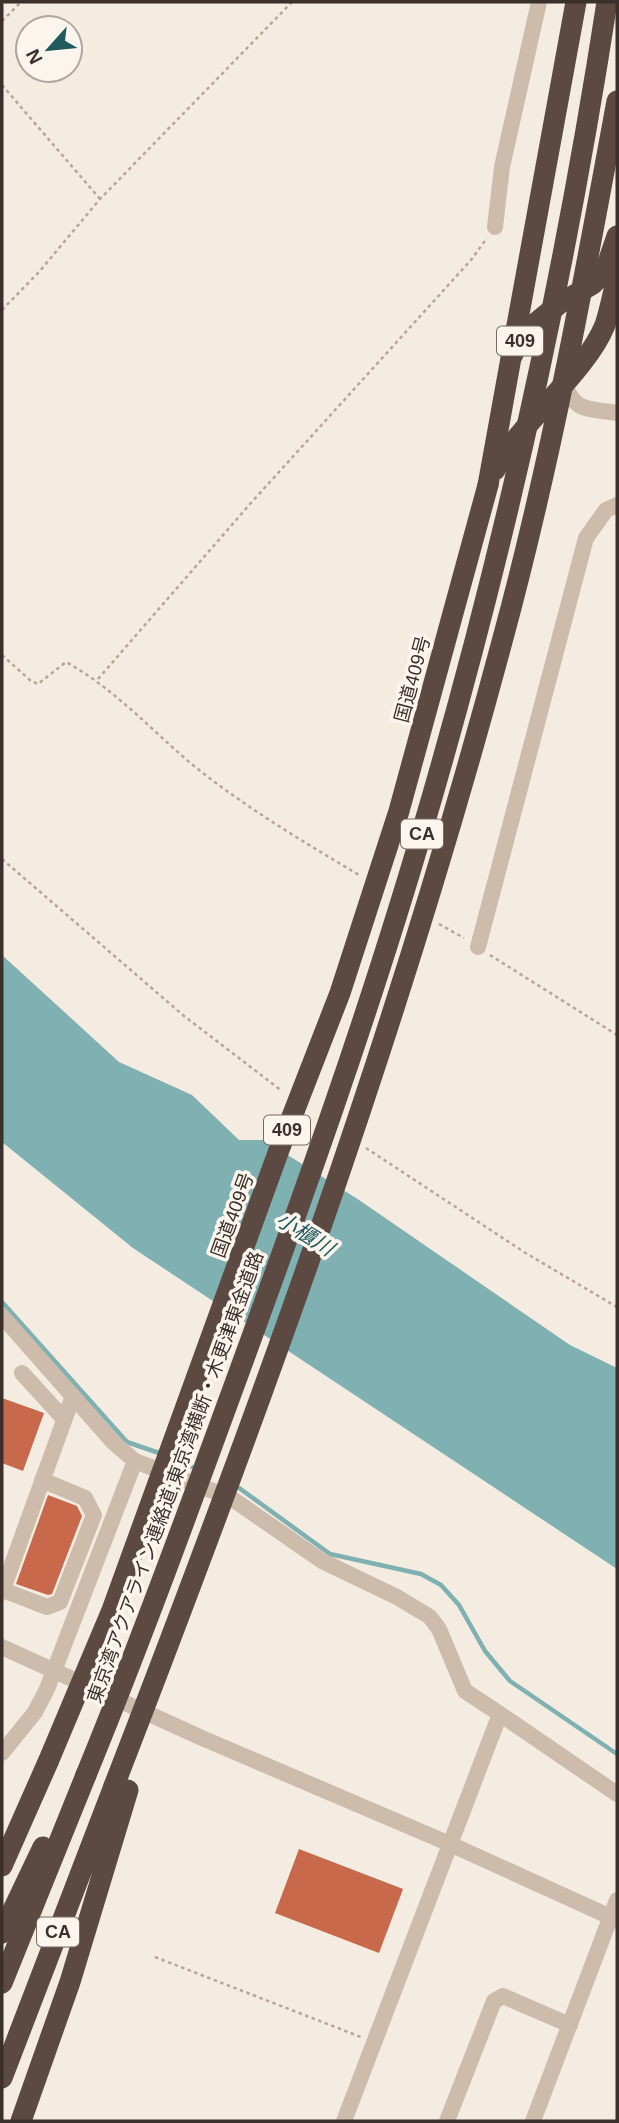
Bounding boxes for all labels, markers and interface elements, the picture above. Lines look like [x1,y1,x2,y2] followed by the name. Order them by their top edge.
[14,14,84,84] north arrow
[22,46,47,67] text: N
[497,326,543,356] road number: 409
[391,634,434,725] street label: 国道409号
[401,820,443,848] road number: CA
[264,1115,310,1144] road number: 409
[207,1170,258,1260] street label: 国道409号
[272,1207,340,1261] water label: 小櫃川
[84,1248,267,1706] street label: 東京湾アクアライン連絡道;東京湾横断・木更津東金道路
[37,1918,79,1946] road number: CA

